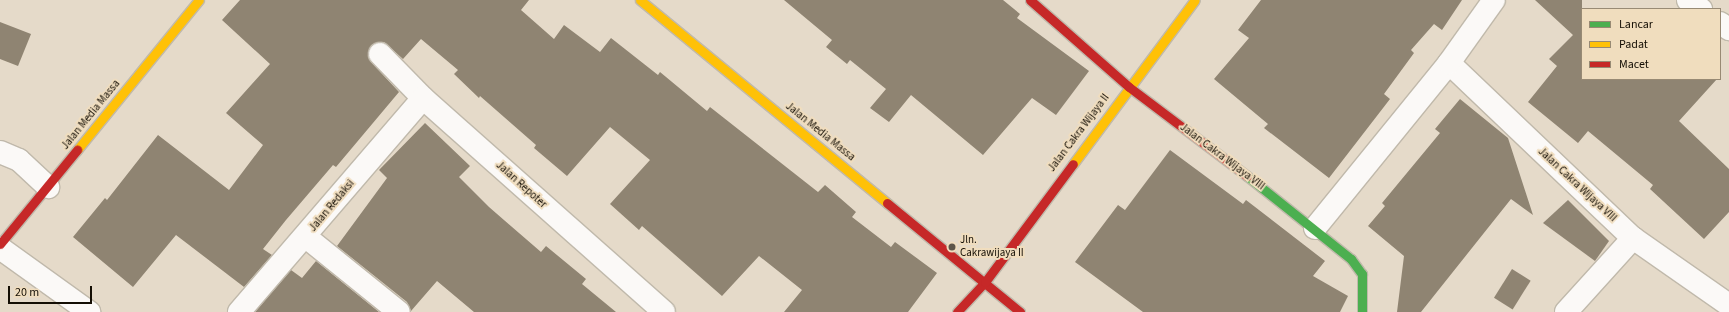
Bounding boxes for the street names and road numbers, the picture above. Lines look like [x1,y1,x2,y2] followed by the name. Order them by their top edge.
[59,78,123,152] street label: Jalan Media Massa
[1045,91,1113,175] street label: Jalan Cakra Wijaya II
[783,100,857,164] street label: Jalan Media Massa
[1177,121,1267,193] street label: Jalan Cakra Wijaya VIII
[1535,145,1619,225] street label: Jalan Cakra Wijaya VIII
[493,159,549,211] street label: Jalan Repoter
[307,177,357,235] street label: Jalan Redaksi

